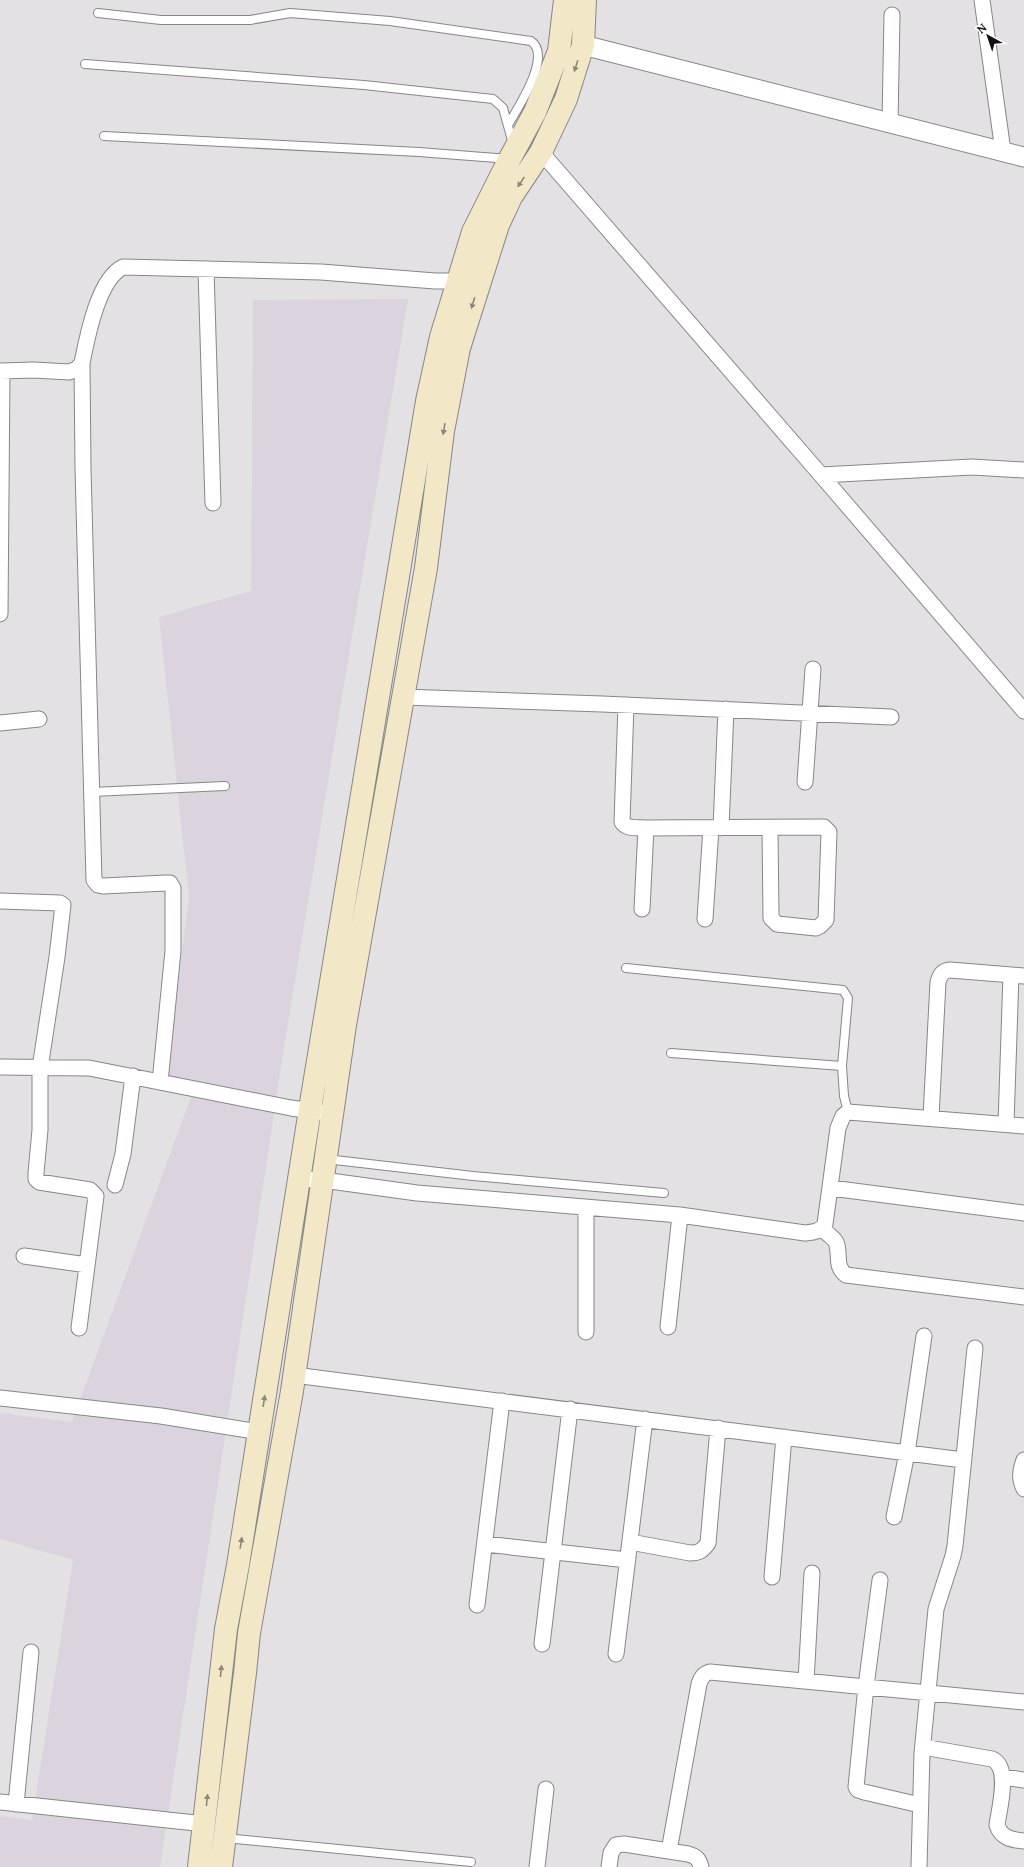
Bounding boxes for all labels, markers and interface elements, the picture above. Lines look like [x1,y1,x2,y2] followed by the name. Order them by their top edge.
[968,16,1008,56] north arrow
[974,20,990,36] text: N
[573,60,579,72] one-way arrow
[517,177,524,188] one-way arrow
[470,297,476,309] one-way arrow
[441,423,447,435] one-way arrow
[261,1395,267,1407] one-way arrow
[238,1537,244,1549] one-way arrow
[218,1665,224,1677] one-way arrow
[204,1794,210,1807] one-way arrow

